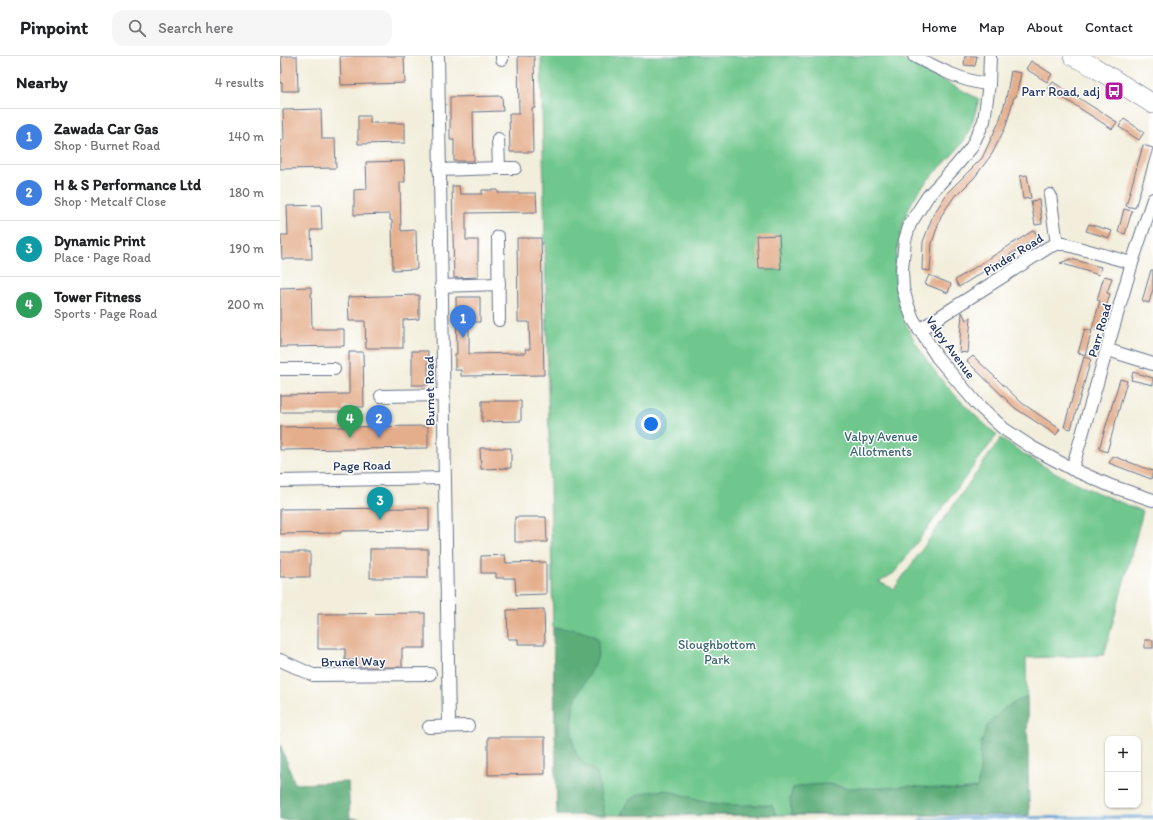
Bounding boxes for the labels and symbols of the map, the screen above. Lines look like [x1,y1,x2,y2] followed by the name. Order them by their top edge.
[1103,80,1125,102] bus stop icon: Parr Road, adj
[1022,84,1100,99] place label: Parr Road, adj
[981,230,1046,279] street label: Pinder Road
[1085,302,1114,359] street label: Parr Road
[450,305,476,338] pin: 1
[923,313,978,382] street label: Valpy Avenue
[421,356,438,426] street label: Burnet Road
[337,405,363,438] pin: 4
[366,405,392,438] pin: 2
[641,414,661,434] your location
[844,429,918,459] park label: Valpy Avenue Allotments
[333,457,391,474] street label: Page Road
[367,487,393,520] pin: 3
[678,637,757,667] park label: Sloughbottom Park
[321,653,385,670] street label: Brunel Way

